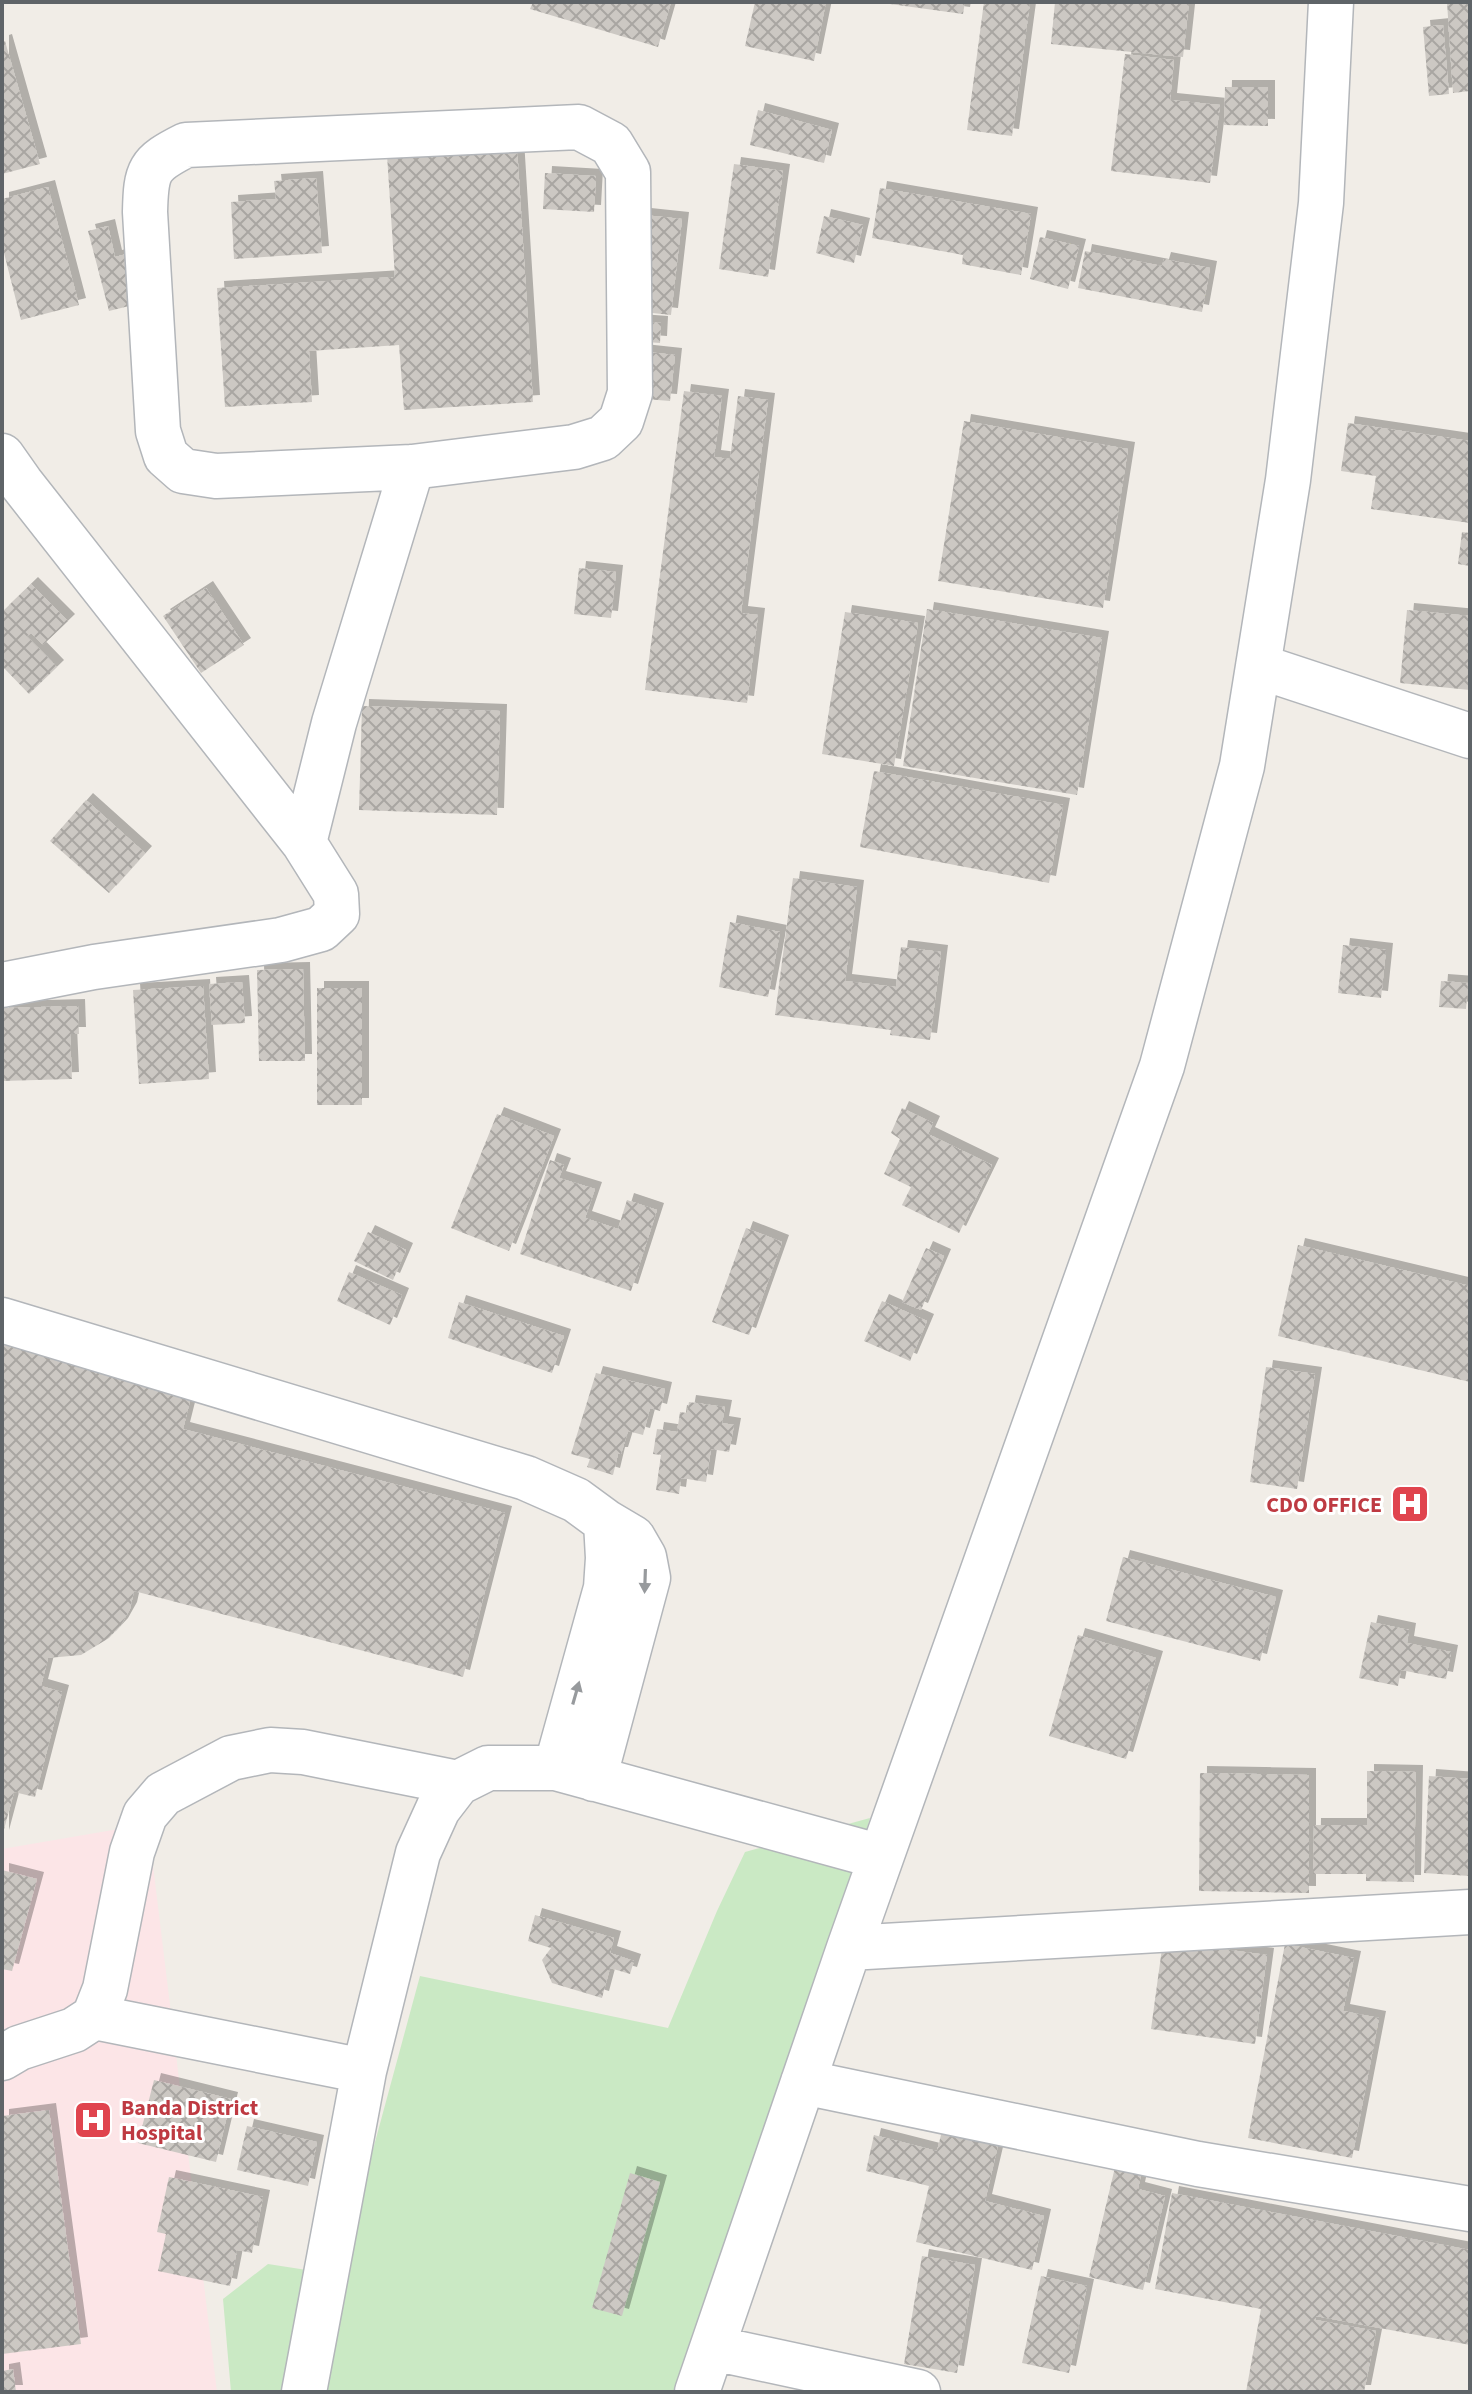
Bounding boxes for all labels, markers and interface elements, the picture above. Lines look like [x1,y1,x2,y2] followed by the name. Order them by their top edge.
[1389,1483,1431,1525] hospital icon: CDO OFFICE
[1266,1489,1382,1521] place label: CDO OFFICE
[639,1569,652,1594] one-way arrow
[571,1681,583,1706] one-way arrow
[121,2092,259,2149] place label: Banda District Hospital
[72,2099,114,2141] hospital icon: Banda District Hospital

